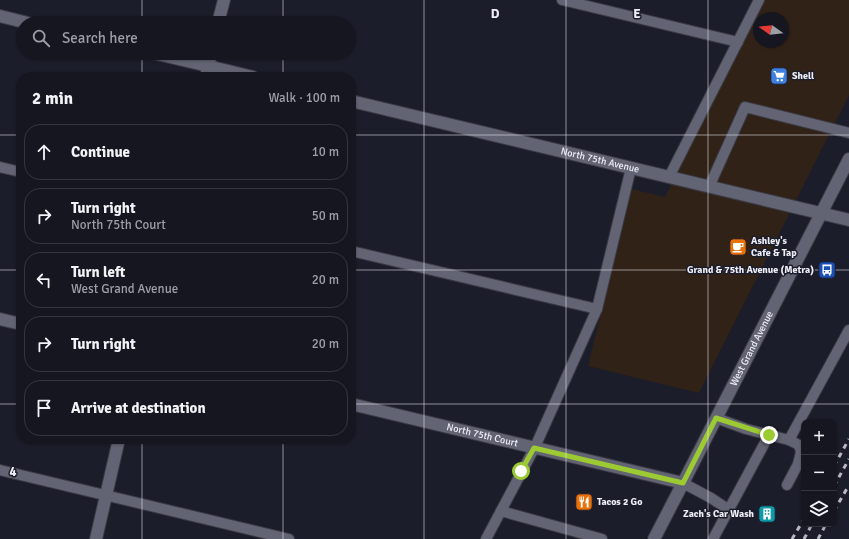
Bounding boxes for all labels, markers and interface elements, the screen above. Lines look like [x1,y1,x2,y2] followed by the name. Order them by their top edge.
[491,6,500,22] text: D
[633,6,641,22] text: E
[753,12,789,48] north arrow
[16,16,356,60] search box
[30,27,52,49] icon: search
[62,29,138,47] text: Search here
[769,66,789,86] supermarket icon: Shell
[792,70,814,82] place label: Shell
[32,88,73,109] text: 2 min
[269,90,340,106] text: Walk · 100 m
[33,141,55,163] icon: ahead
[71,143,130,161] text: Continue
[312,144,339,160] text: 10 m
[560,145,640,176] street label: North 75th Avenue
[71,199,136,217] text: Turn right
[33,205,55,227] icon: right
[312,208,339,224] text: 50 m
[71,217,166,233] text: North 75th Court
[751,235,797,259] place label: Ashley's Cafe & Tap
[728,237,748,257] cafe icon: Ashley's Cafe & Tap
[817,260,837,280] bus stop icon: Grand & 75th Avenue (Metra)
[71,263,125,281] text: Turn left
[687,264,814,276] place label: Grand & 75th Avenue (Metra)
[33,269,55,291] icon: left
[312,272,339,288] text: 20 m
[71,281,178,297] text: West Grand Avenue
[728,309,776,388] street label: West Grand Avenue
[33,333,55,355] icon: right
[71,335,136,353] text: Turn right
[312,336,339,352] text: 20 m
[33,397,55,419] icon: arrive
[71,399,206,417] text: Arrive at destination
[801,419,837,527] map controls
[801,419,837,455] button: +
[445,421,520,450] street label: North 75th Court
[760,426,778,444] route end
[801,455,837,491] button: −
[512,462,530,480] route start
[9,464,17,480] text: 4
[801,491,837,527] button: layers
[574,492,594,512] restaurant icon: Tacos 2 Go
[597,496,642,508] place label: Tacos 2 Go
[757,504,777,524] building icon: Zach's Car Wash
[683,508,755,520] place label: Zach's Car Wash

